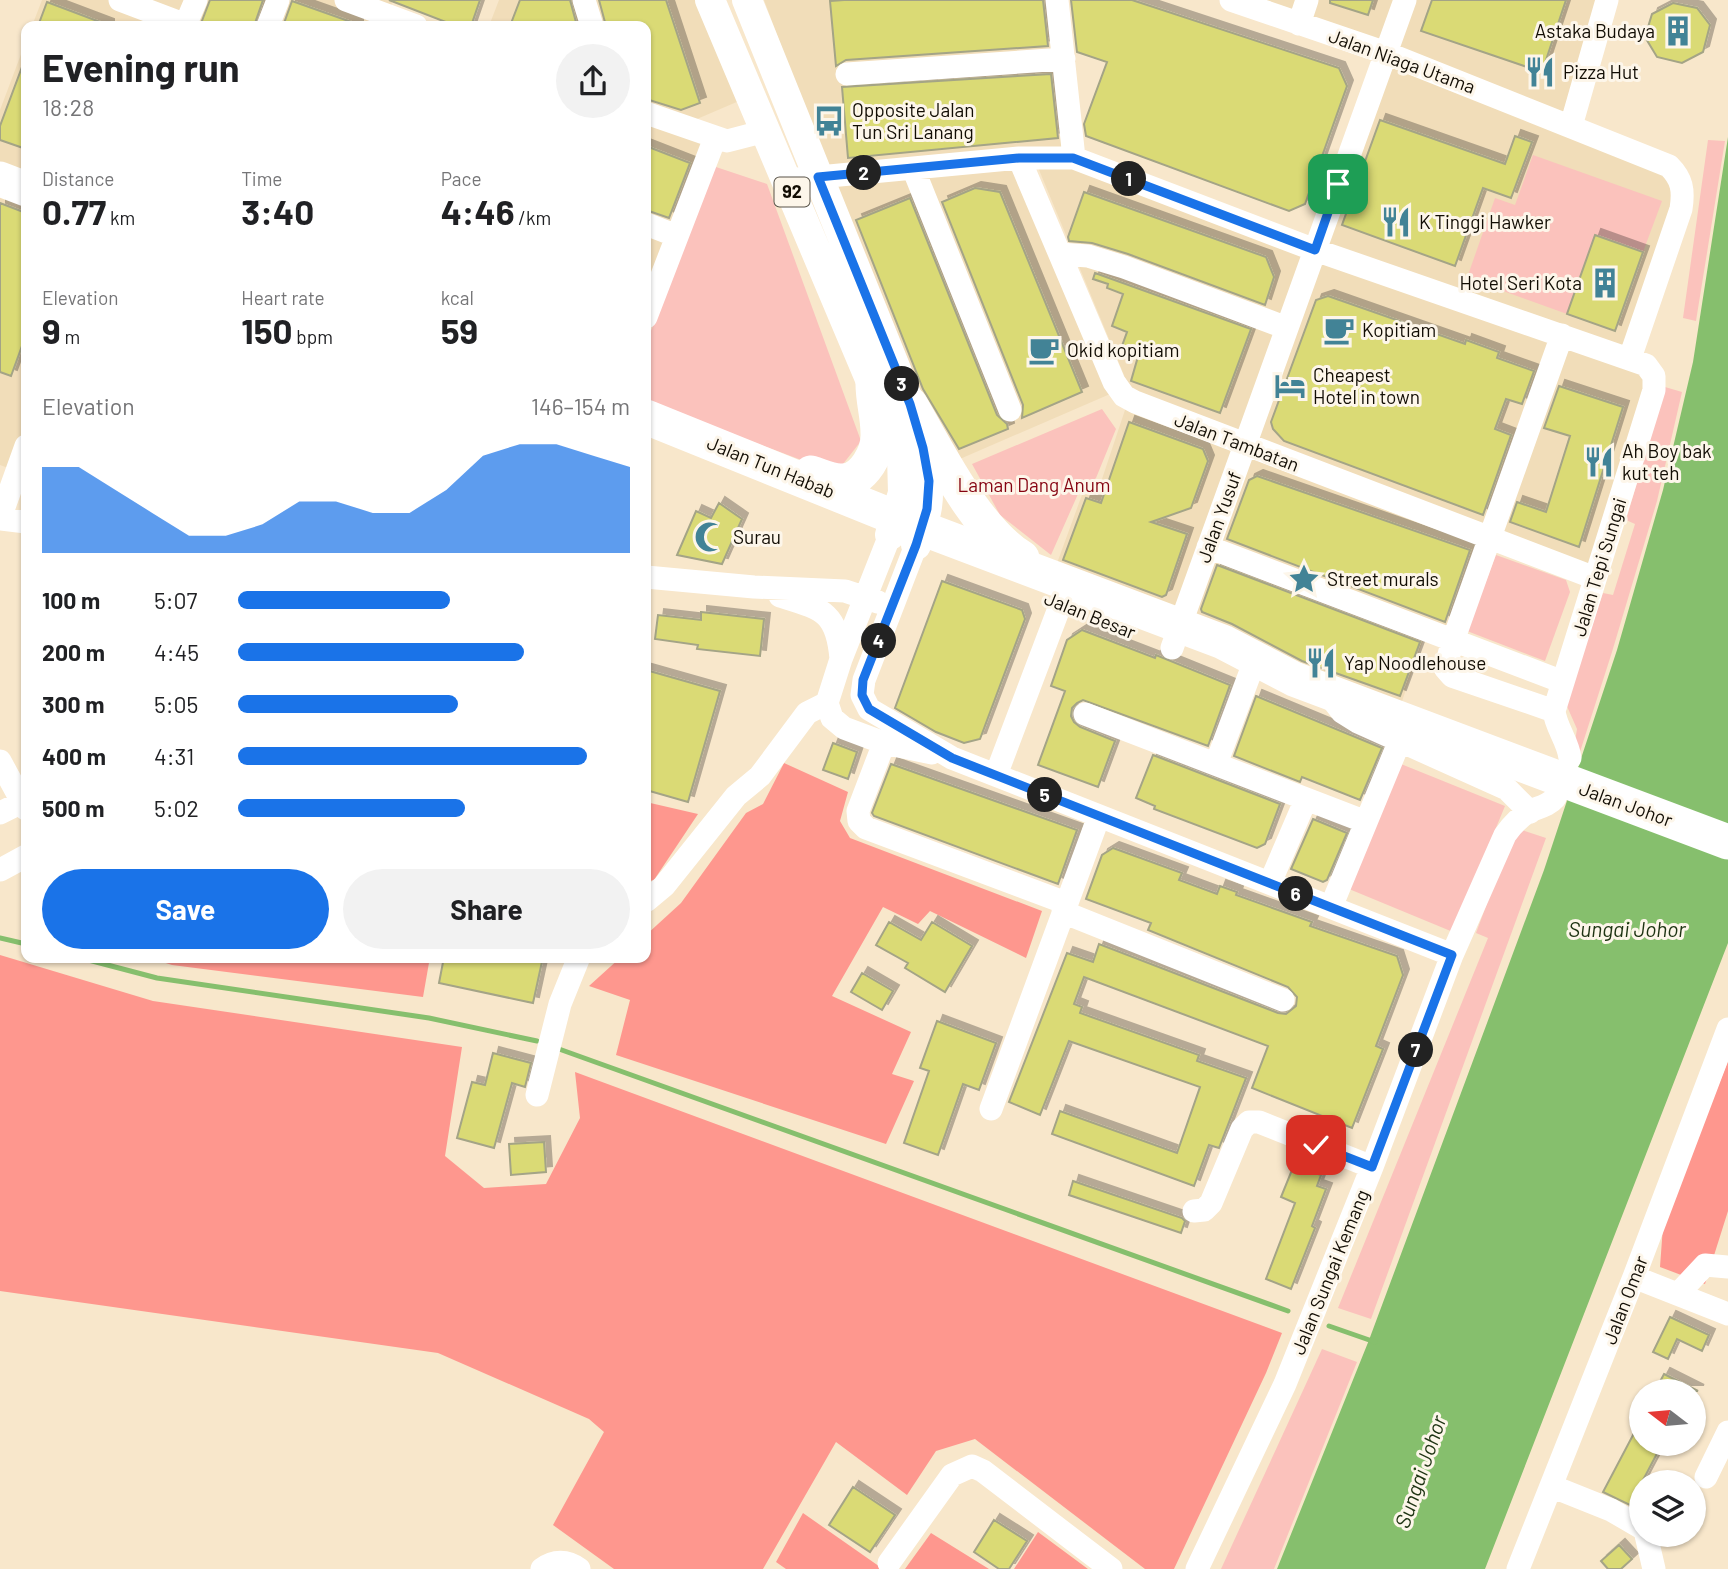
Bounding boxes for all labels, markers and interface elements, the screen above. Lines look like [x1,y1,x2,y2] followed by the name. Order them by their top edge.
[1661,14,1695,48] building icon: Astaka Budaya
[1535,19,1655,42] place label: Astaka Budaya
[1326,23,1479,98] street label: Jalan Niaga Utama
[42,44,240,90] text: Evening run
[556,44,630,118] button: share
[1523,55,1557,89] restaurant icon: Pizza Hut
[1563,60,1639,83] place label: Pizza Hut
[42,93,94,121] text: 18:28
[852,98,975,143] place label: Opposite Jalan Tun Sri Lanang
[812,104,846,138] bus stop icon: Opposite Jalan Tun Sri Lanang
[1308,154,1368,214] pin
[846,156,882,190] pin: 2
[858,161,869,184] text: 2
[1112,162,1146,196] pin: 1
[1319,165,1357,203] icon: arrive
[42,167,114,190] text: Distance
[241,167,282,190] text: Time
[441,167,482,190] text: Pace
[1125,167,1132,190] text: 1
[774,177,810,206] road number: 92
[42,190,106,232] text: 0.77
[241,190,314,232] text: 3:40
[441,190,515,232] text: 4:46
[1379,205,1413,239] restaurant icon: K Tinggi Hawker
[106,206,135,229] text: km
[515,206,551,229] text: /km
[1419,210,1551,233] place label: K Tinggi Hawker
[1588,266,1622,300] building icon: Hotel Seri Kota
[1459,271,1582,294] place label: Hotel Seri Kota
[42,286,119,309] text: Elevation
[241,286,325,309] text: Heart rate
[441,286,474,309] text: kcal
[42,309,61,351] text: 9
[241,309,293,351] text: 150
[441,309,478,351] text: 59
[1322,313,1356,347] cafe icon: Kopitiam
[1362,318,1436,341] place label: Kopitiam
[61,325,80,348] text: m
[293,325,333,348] text: bpm
[1027,333,1061,367] cafe icon: Okid kopitiam
[1067,338,1179,361] place label: Okid kopitiam
[1313,363,1420,408] place label: Cheapest Hotel in town
[884,366,920,402] pin: 3
[1273,369,1307,403] hotel icon: Cheapest Hotel in town
[896,372,907,395] text: 3
[42,392,135,420] text: Elevation
[531,392,630,420] text: 146–154 m
[1172,407,1303,476] street label: Jalan Tambatan
[704,430,838,503] street label: Jalan Tun Habab
[1622,439,1712,484] place label: Ah Boy bak kut teh
[1582,445,1616,479] restaurant icon: Ah Boy bak kut teh
[1191,468,1246,566] street label: Jalan Yusuf
[957,473,1111,496] park label: Laman Dang Anum
[1567,495,1631,639] street label: Jalan Tepi Sungai
[693,520,727,554] mosque icon: Surau
[733,525,781,548] place label: Surau
[1287,562,1321,596] place icon: Street murals
[1327,567,1439,590] place label: Street murals
[42,586,100,614] text: 100 m
[154,586,198,614] text: 5:07
[1041,586,1139,643] street label: Jalan Besar
[862,624,896,658] pin: 4
[873,629,884,652] text: 4
[42,638,105,666] text: 200 m
[154,638,199,666] text: 4:45
[1304,646,1338,680] restaurant icon: Yap Noodlehouse
[1344,651,1486,674] place label: Yap Noodlehouse
[42,690,104,718] text: 300 m
[154,690,198,718] text: 5:05
[42,742,106,770] text: 400 m
[154,742,194,770] text: 4:31
[1576,776,1676,831] street label: Jalan Johor
[1028,778,1062,812] pin: 5
[1039,783,1050,806] text: 5
[42,794,104,822] text: 500 m
[154,794,199,822] text: 5:02
[42,869,329,949] button: Save
[343,869,630,949] button: Share
[1278,876,1314,912] pin: 6
[1290,882,1301,905] text: 6
[1568,916,1686,941] water label: Sungai Johor
[1398,1032,1434,1068] pin: 7
[1411,1038,1420,1061] text: 7
[1286,1115,1346,1175] pin
[1297,1126,1335,1164] icon: check
[1286,1186,1373,1358] street label: Jalan Sungai Kemang
[1597,1252,1652,1347] street label: Jalan Omar
[1629,1379,1706,1456] north arrow
[1629,1379,1706,1547] map controls
[1389,1411,1451,1531] water label: Sungai Johor
[1629,1470,1706,1547] button: layers

